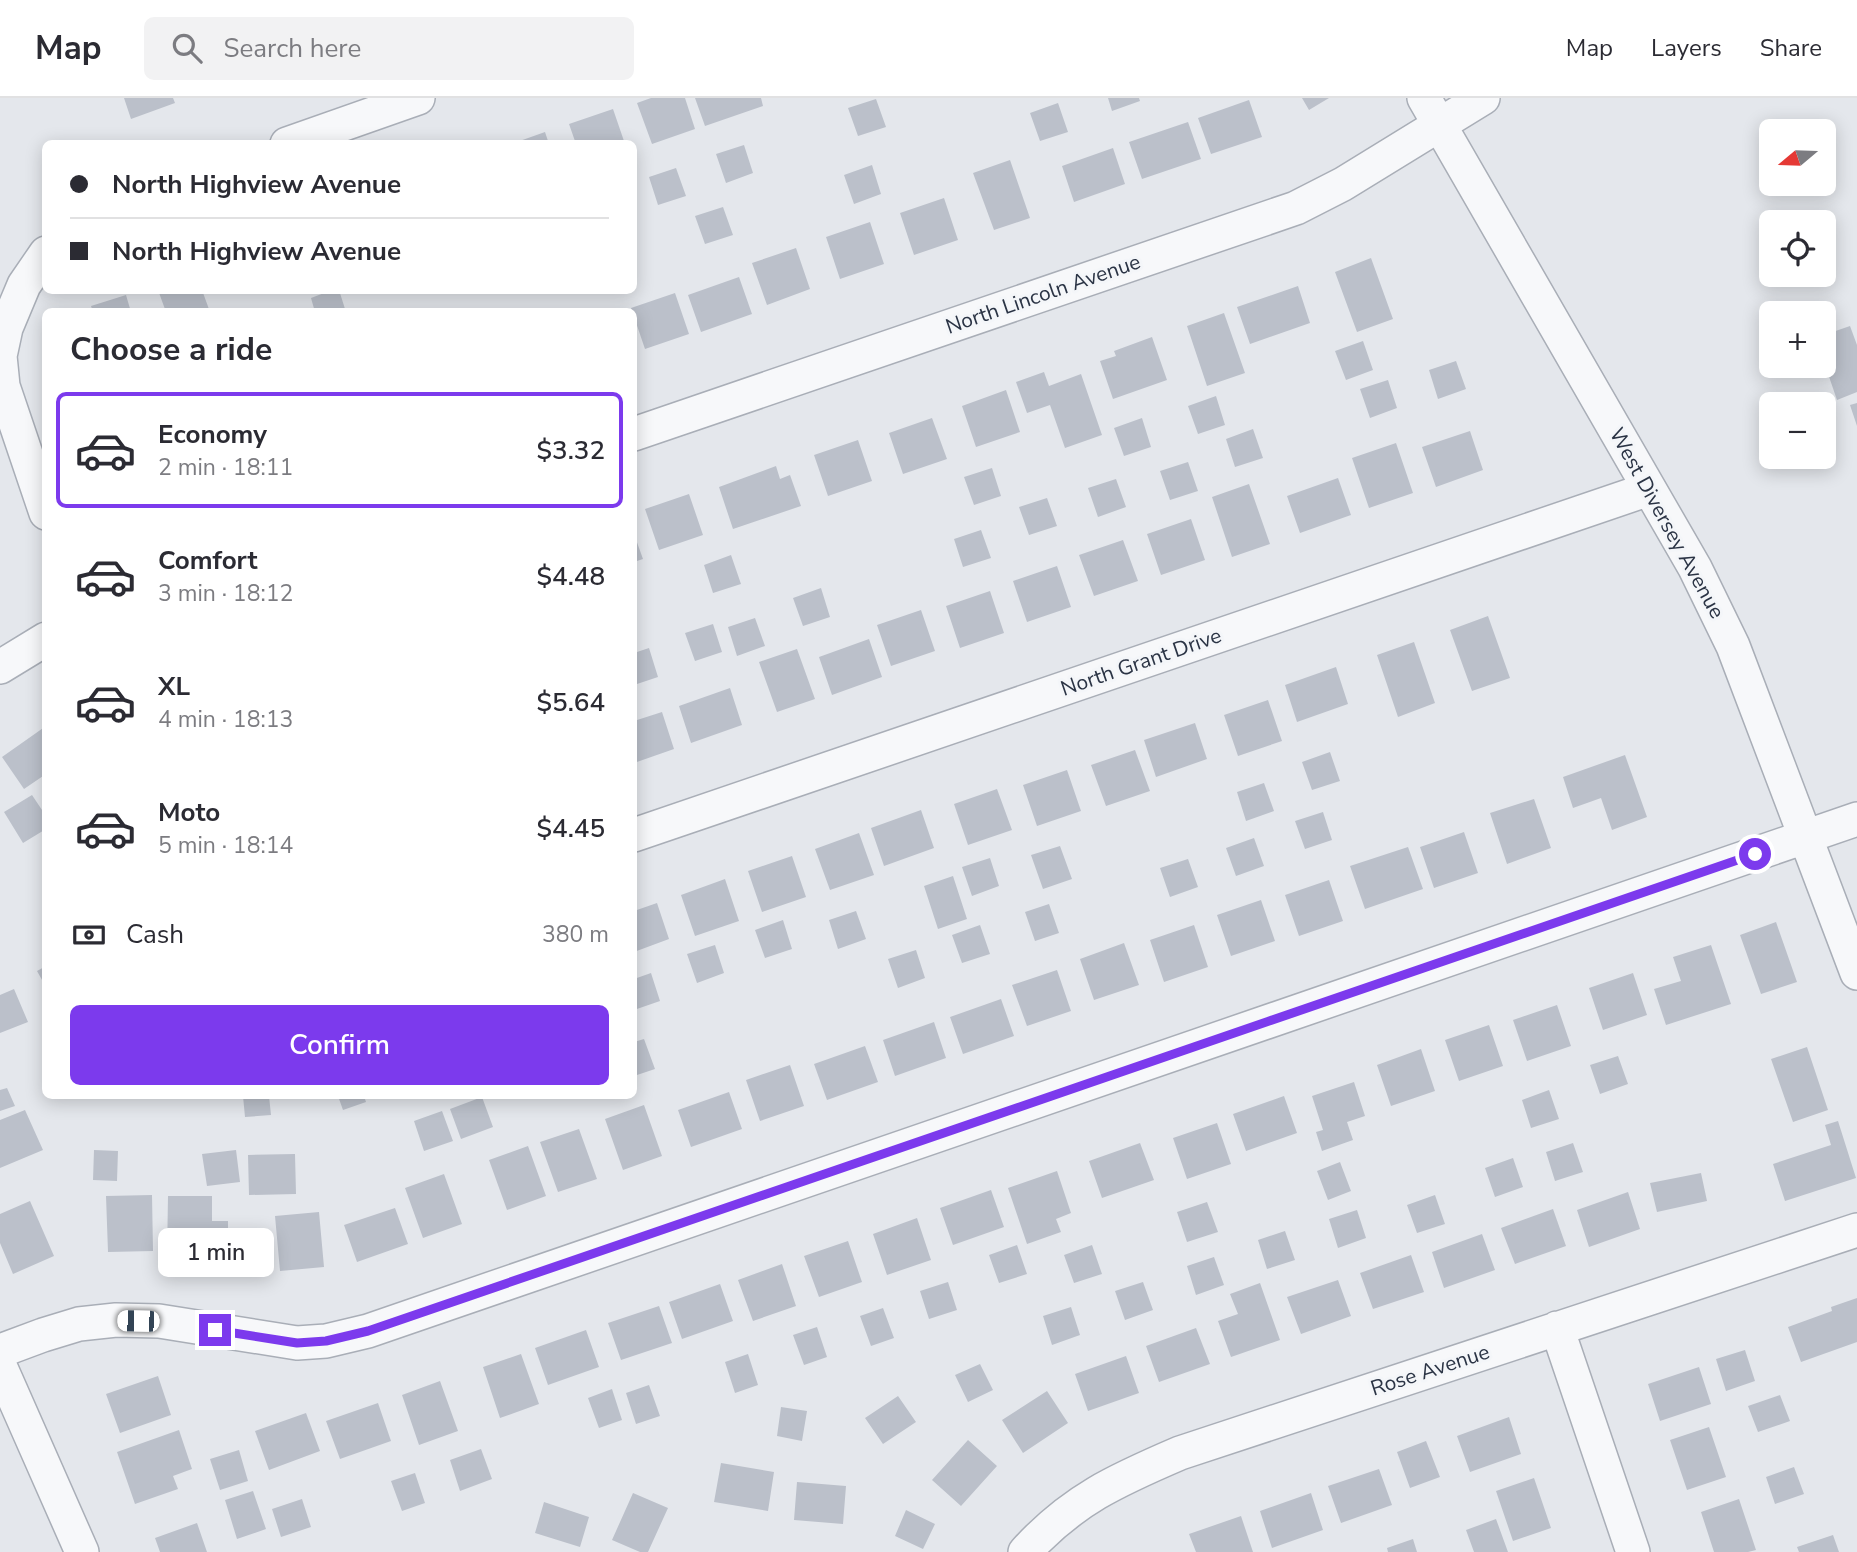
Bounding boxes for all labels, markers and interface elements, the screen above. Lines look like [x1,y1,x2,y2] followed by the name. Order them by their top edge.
[144,17,634,80] search box
[35,26,102,71] text: Map
[168,29,206,67] icon: search
[224,31,361,66] text: Search here
[1566,32,1613,64] text: Map
[1651,32,1722,64] text: Layers
[1760,32,1822,64] text: Share
[1759,119,1836,196] north arrow
[1759,119,1836,469] map controls
[112,167,401,202] text: North Highview Avenue
[1759,210,1836,287] button: locate
[112,234,401,269] text: North Highview Avenue
[942,247,1144,341] street label: North Lincoln Avenue
[1759,301,1836,378] button: +
[70,328,272,371] text: Choose a ride
[1759,392,1836,469] button: −
[158,417,267,452] text: Economy
[74,419,137,482] icon: car
[1603,422,1731,624] street label: West Diversey Avenue
[536,433,605,468] text: $3.32
[158,452,293,483] text: 2 min · 18:11
[158,543,258,578] text: Comfort
[74,545,137,608] icon: car
[536,559,605,594] text: $4.48
[158,578,293,609] text: 3 min · 18:12
[1057,621,1225,703] street label: North Grant Drive
[158,669,190,704] text: XL
[74,671,137,734] icon: car
[536,685,605,720] text: $5.64
[158,704,293,735] text: 4 min · 18:13
[158,795,220,830] text: Moto
[74,797,137,860] icon: car
[536,811,605,846] text: $4.45
[158,830,293,861] text: 5 min · 18:14
[1739,838,1771,870] route start
[70,916,108,954] icon: cash
[126,917,184,952] text: Cash
[542,919,609,950] text: 380 m
[70,1005,609,1085] button: Confirm
[157,1228,273,1278] callout: 1 min
[187,1237,245,1268] text: 1 min
[117,1310,160,1332] car
[199,1314,231,1346] route end
[1367,1338,1493,1402] street label: Rose Avenue

